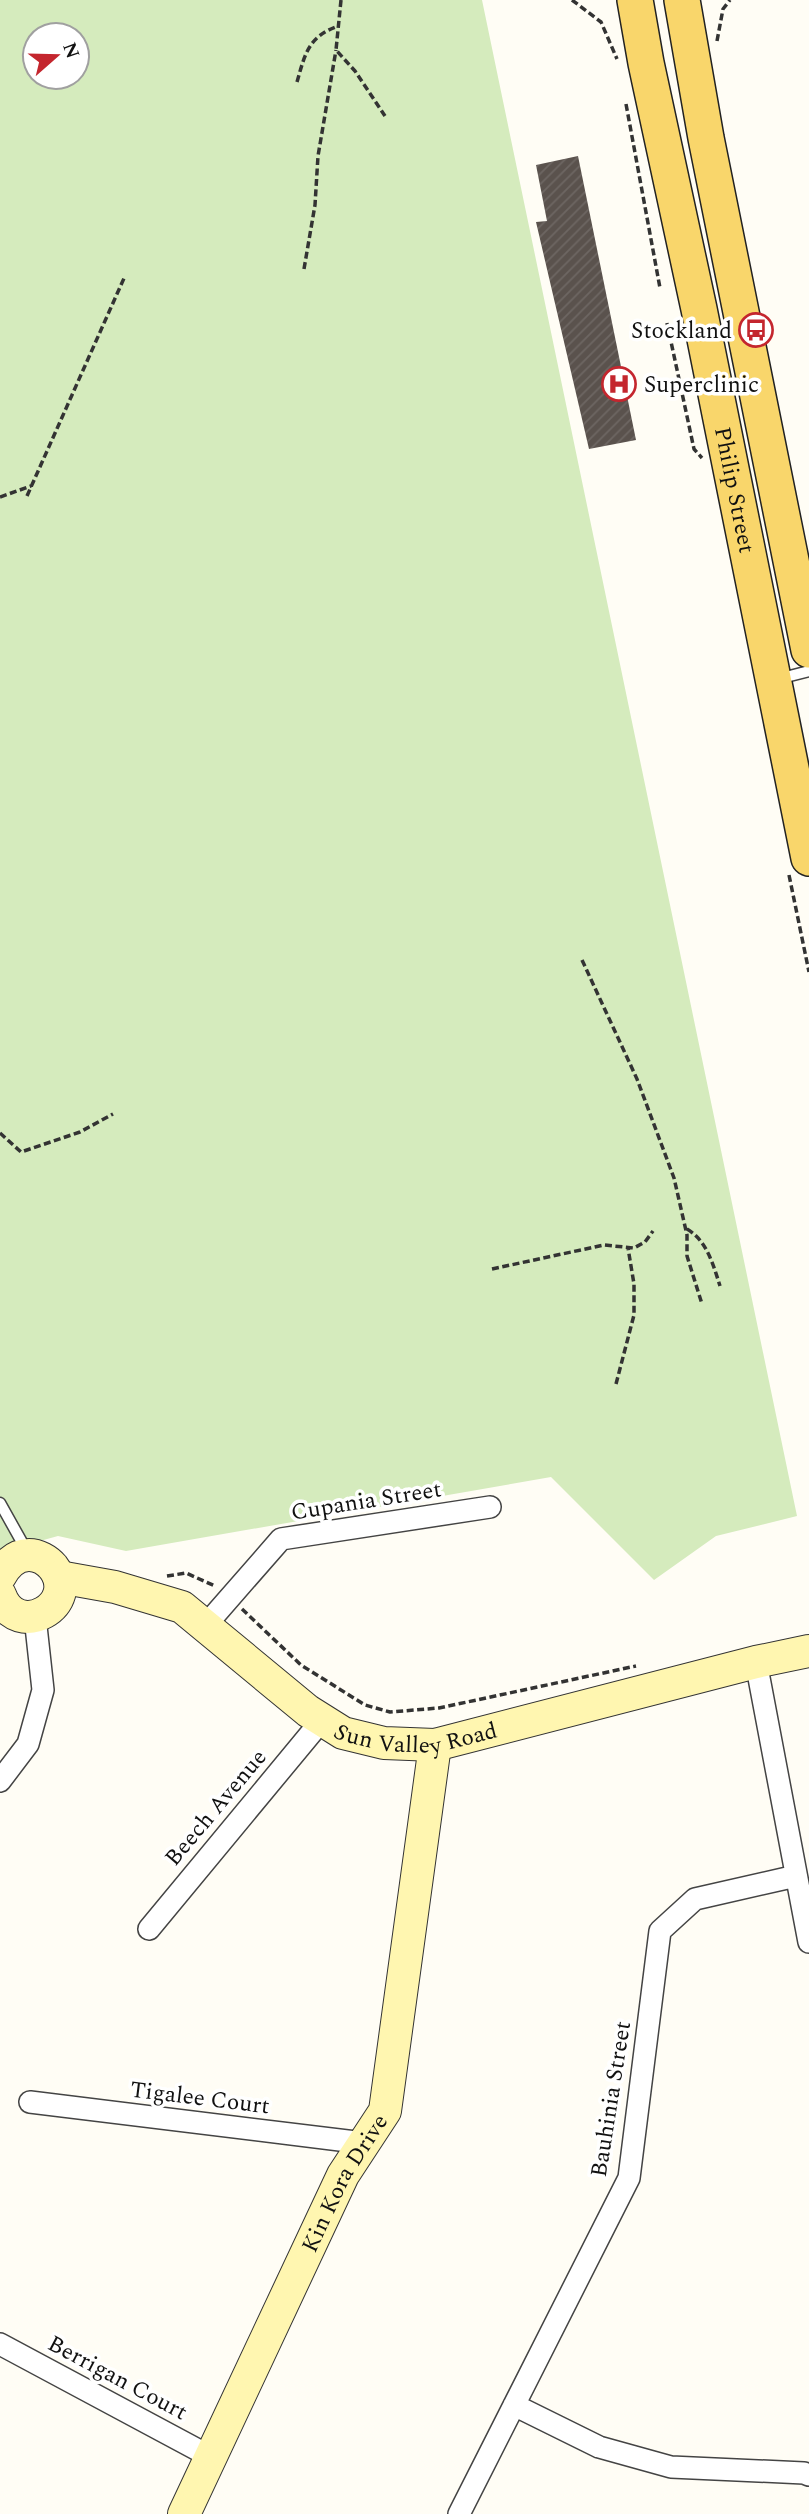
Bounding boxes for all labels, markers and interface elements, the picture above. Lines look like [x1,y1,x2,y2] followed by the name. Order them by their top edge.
[21,21,91,91] north arrow
[54,38,87,63] text: N
[737,311,775,349] bus stop icon: Stockland
[631,314,732,349] place label: Stockland
[600,365,638,403] hospital icon: Superclinic
[644,368,759,403] place label: Superclinic
[704,424,764,556] street label: Philip Street
[289,1472,444,1531] street label: Cupania Street
[326,1714,501,1765] street label: Sun Valley Road
[157,1742,276,1874] street label: Beech Avenue
[582,2019,641,2180] street label: Bauhinia Street
[128,2073,272,2124] street label: Tigalee Court
[293,2107,398,2259] street label: Kin Kora Drive
[41,2327,193,2430] street label: Berrigan Court

